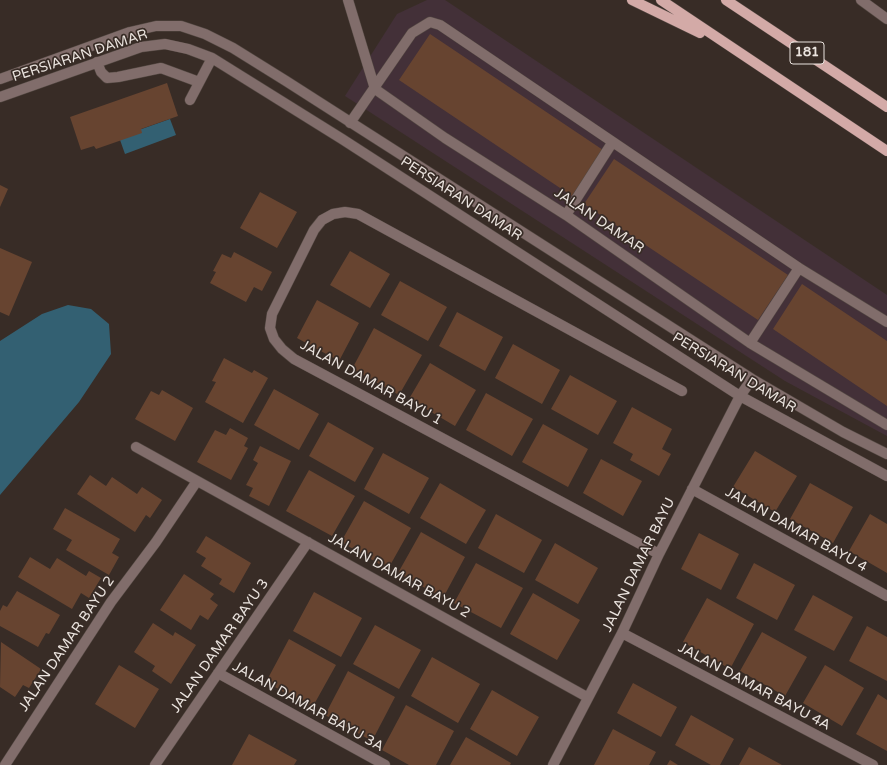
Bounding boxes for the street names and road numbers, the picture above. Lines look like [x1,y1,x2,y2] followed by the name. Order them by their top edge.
[10,26,150,86] street label: PERSIARAN DAMAR
[790,42,824,64] road number: 181
[397,153,525,245] street label: PERSIARAN DAMAR
[551,185,647,257] street label: JALAN DAMAR
[669,329,799,417] street label: PERSIARAN DAMAR
[297,337,445,429] street label: JALAN DAMAR BAYU 1
[722,484,870,576] street label: JALAN DAMAR BAYU 4
[599,495,679,635] street label: JALAN DAMAR BAYU
[325,530,473,622] street label: JALAN DAMAR BAYU 2
[15,573,119,715] street label: JALAN DAMAR BAYU 2
[167,576,273,716] street label: JALAN DAMAR BAYU 3
[675,640,833,734] street label: JALAN DAMAR BAYU 4A
[230,658,386,756] street label: JALAN DAMAR BAYU 3A

